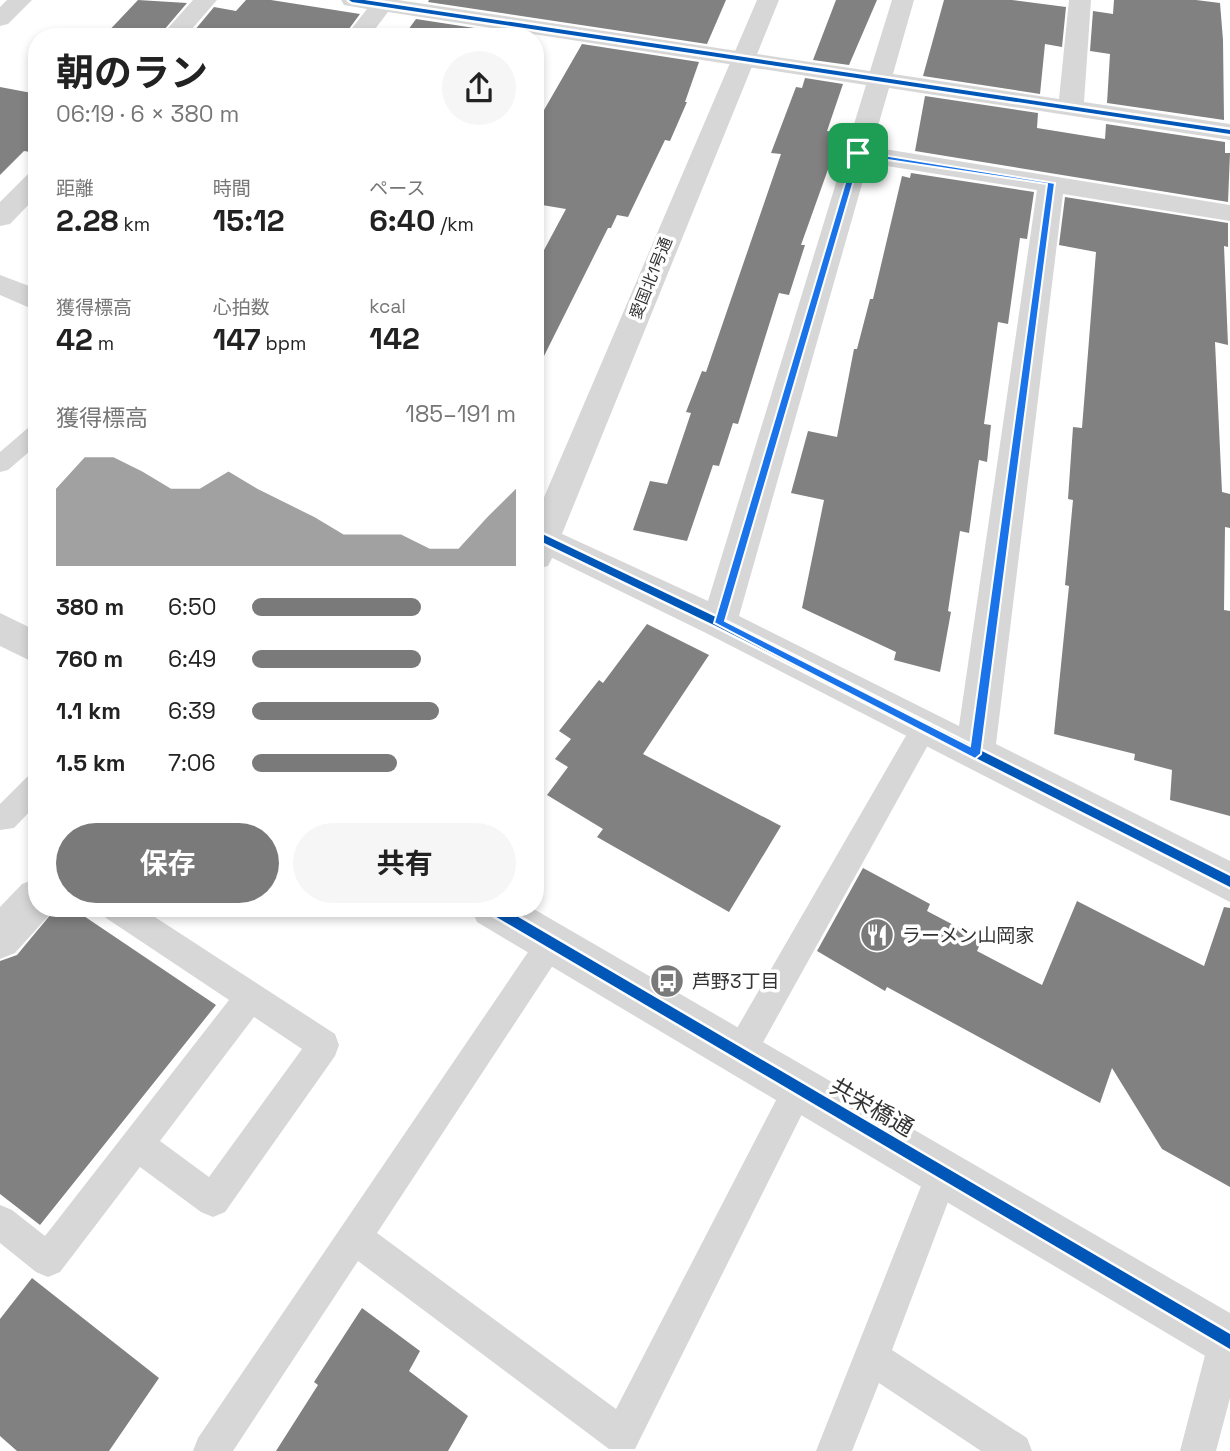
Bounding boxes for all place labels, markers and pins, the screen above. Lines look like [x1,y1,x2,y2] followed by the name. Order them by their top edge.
[828,123,888,183] pin
[858,916,896,954] restaurant icon: ラーメン山岡家
[902,923,1034,948] place label: ラーメン山岡家
[648,962,686,1000] bus stop icon: 芦野3丁目
[692,969,779,994] place label: 芦野3丁目

